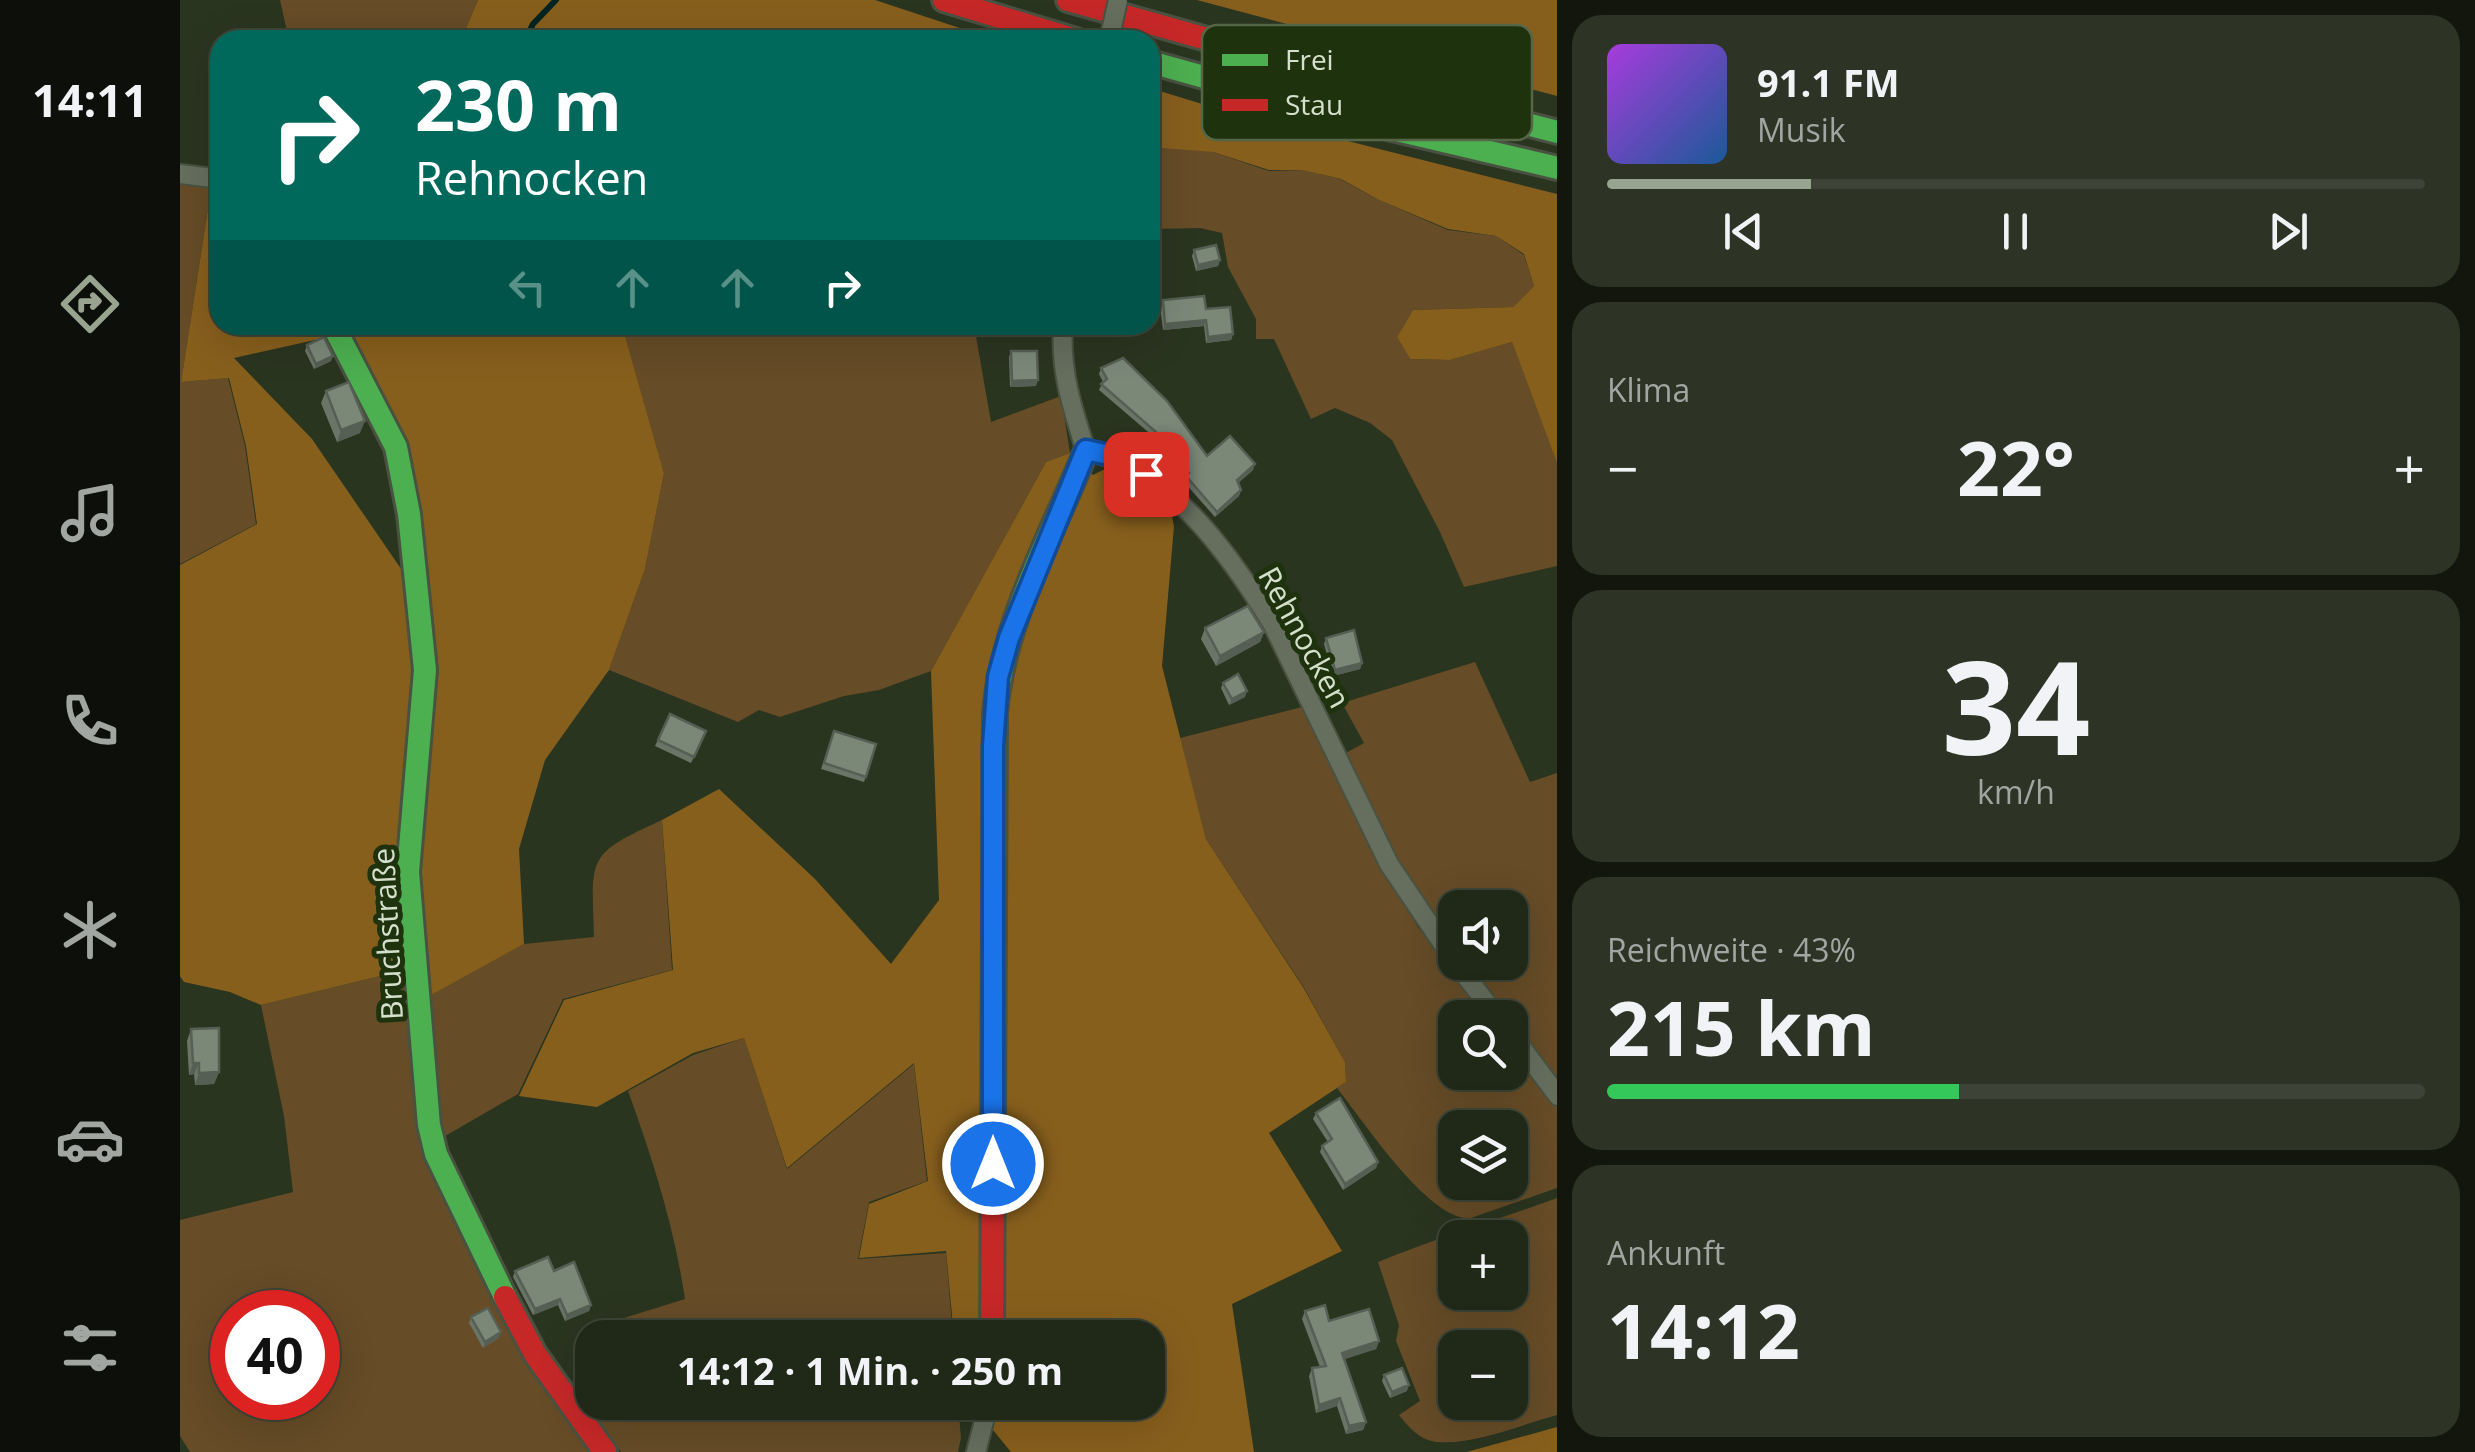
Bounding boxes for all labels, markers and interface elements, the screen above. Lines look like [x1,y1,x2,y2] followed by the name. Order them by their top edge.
[1202,25,1532,140] legend
[1285,40,1334,78] text: Frei
[415,56,622,152] text: 230 m
[1757,56,1900,108] text: 91.1 FM
[32,69,148,130] text: 14:11
[250,70,380,200] icon: right
[1285,85,1343,123] text: Stau
[1757,108,1846,151] text: Musik
[415,147,648,208] text: Rehnocken
[1716,204,1771,259] icon: previous
[1988,204,2043,259] icon: pause
[2261,204,2316,259] icon: next
[500,260,555,315] icon: left
[605,260,660,315] icon: ahead
[710,260,765,315] icon: ahead
[815,260,870,315] icon: right
[55,269,125,339] icon: directions
[1607,368,1690,411] text: Klima
[1957,416,2075,518] text: 22°
[1607,430,1638,505] text: −
[2394,430,2425,505] text: +
[1104,432,1189,517] pin
[1119,447,1174,502] icon: arrive
[55,478,125,548] icon: music
[1249,559,1361,715] street label: Rehnocken
[1942,616,2090,793] text: 34
[55,686,125,756] icon: phone
[1977,770,2055,813] text: km/h
[362,847,412,1021] street label: Bruchstraße
[1438,890,1528,1420] map controls
[1438,890,1528,980] button: sound
[55,895,125,965] icon: climate
[1607,928,1856,971] text: Reichweite · 43%
[1607,976,1875,1078] text: 215 km
[1438,1000,1528,1090] button: search
[55,1104,125,1174] icon: car
[1438,1110,1528,1200] button: layers
[941,1112,1045,1216] position arrow
[1438,1220,1528,1310] button: +
[1607,1231,1725,1274] text: Ankunft
[1607,1279,1800,1381] text: 14:12
[210,1290,340,1420] speed limit sign: 40
[55,1313,125,1383] icon: filters
[1438,1330,1528,1420] button: −
[677,1344,1063,1396] text: 14:12 · 1 Min. · 250 m

